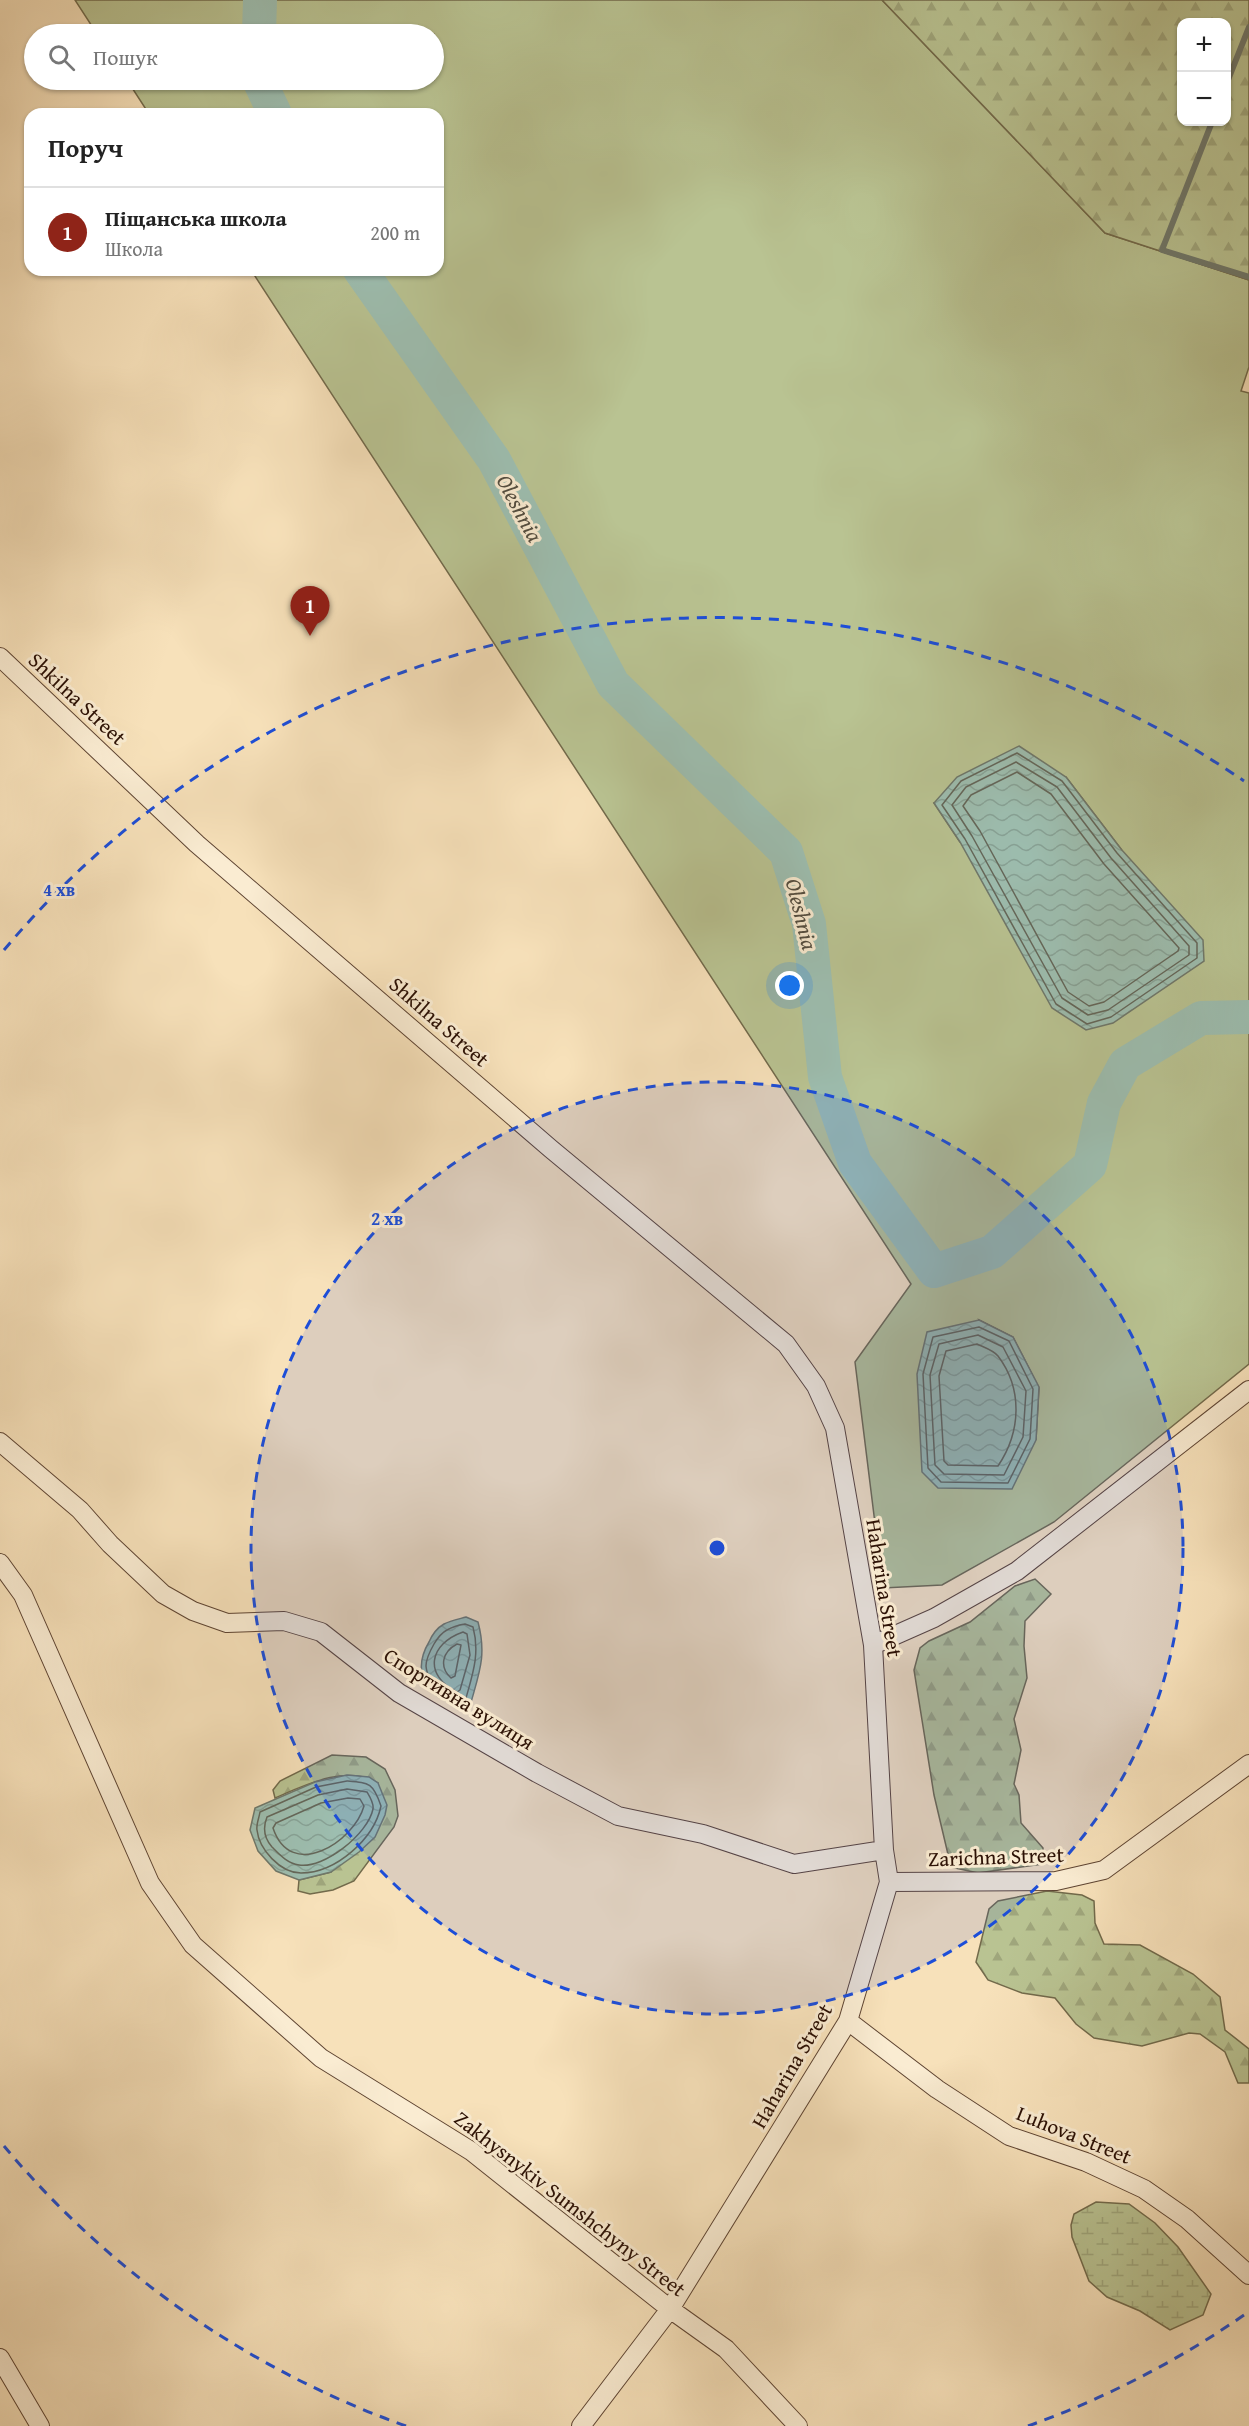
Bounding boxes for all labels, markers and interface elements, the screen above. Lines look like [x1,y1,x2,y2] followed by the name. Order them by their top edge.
[1177,18,1231,126] map controls
[1177,18,1231,72] button: +
[24,24,444,90] search box
[45,41,78,74] icon: search
[93,41,158,73] text: Пошук
[1177,72,1231,126] button: −
[48,128,123,167] text: Поруч
[105,202,287,234] text: Піщанська школа
[62,218,73,247] text: 1
[370,218,420,247] text: 200 m
[105,234,163,263] text: Школа
[489,469,551,547] water label: Oleshnia
[290,586,330,636] pin: 1
[21,645,134,753] street label: Shkilna Street
[778,875,826,953] water label: Oleshnia
[43,876,75,903] text: 4 хв
[382,969,497,1074] street label: Shkilna Street
[775,971,804,1000] your location
[371,1205,403,1232] text: 2 хв
[858,1517,911,1660] street label: Haharina Street
[707,1538,727,1558] centre of rings
[378,1640,541,1758] street label: Спортивна вулиця
[928,1839,1065,1874] street label: Zarichna Street
[743,1997,840,2134] street label: Haharina Street
[1012,2097,1137,2172] street label: Luhova Street
[448,2103,693,2304] street label: Zakhysnykiv Sumshchyny Street

